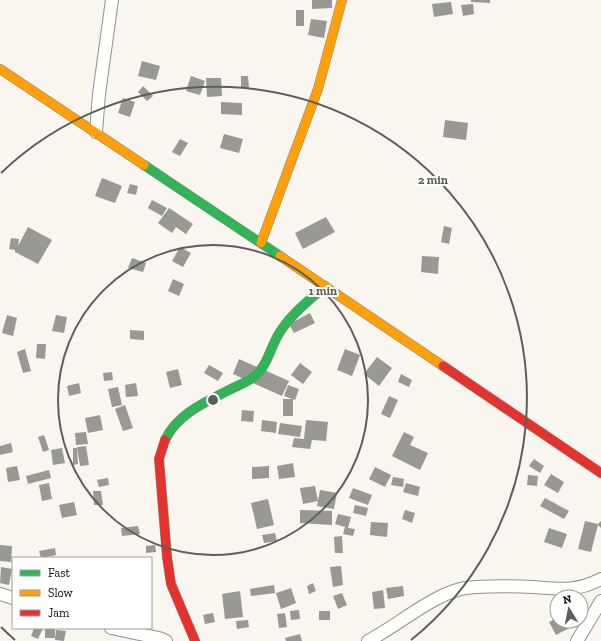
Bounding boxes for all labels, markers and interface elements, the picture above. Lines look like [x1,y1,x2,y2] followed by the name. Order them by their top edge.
[418,173,448,187] text: 2 min
[309,284,337,298] text: 1 min
[206,393,220,407] centre of rings
[12,557,152,629] legend
[48,566,71,580] text: Fast
[48,586,74,600] text: Slow
[549,589,589,629] north arrow
[562,592,573,607] text: N
[48,606,70,620] text: Jam

